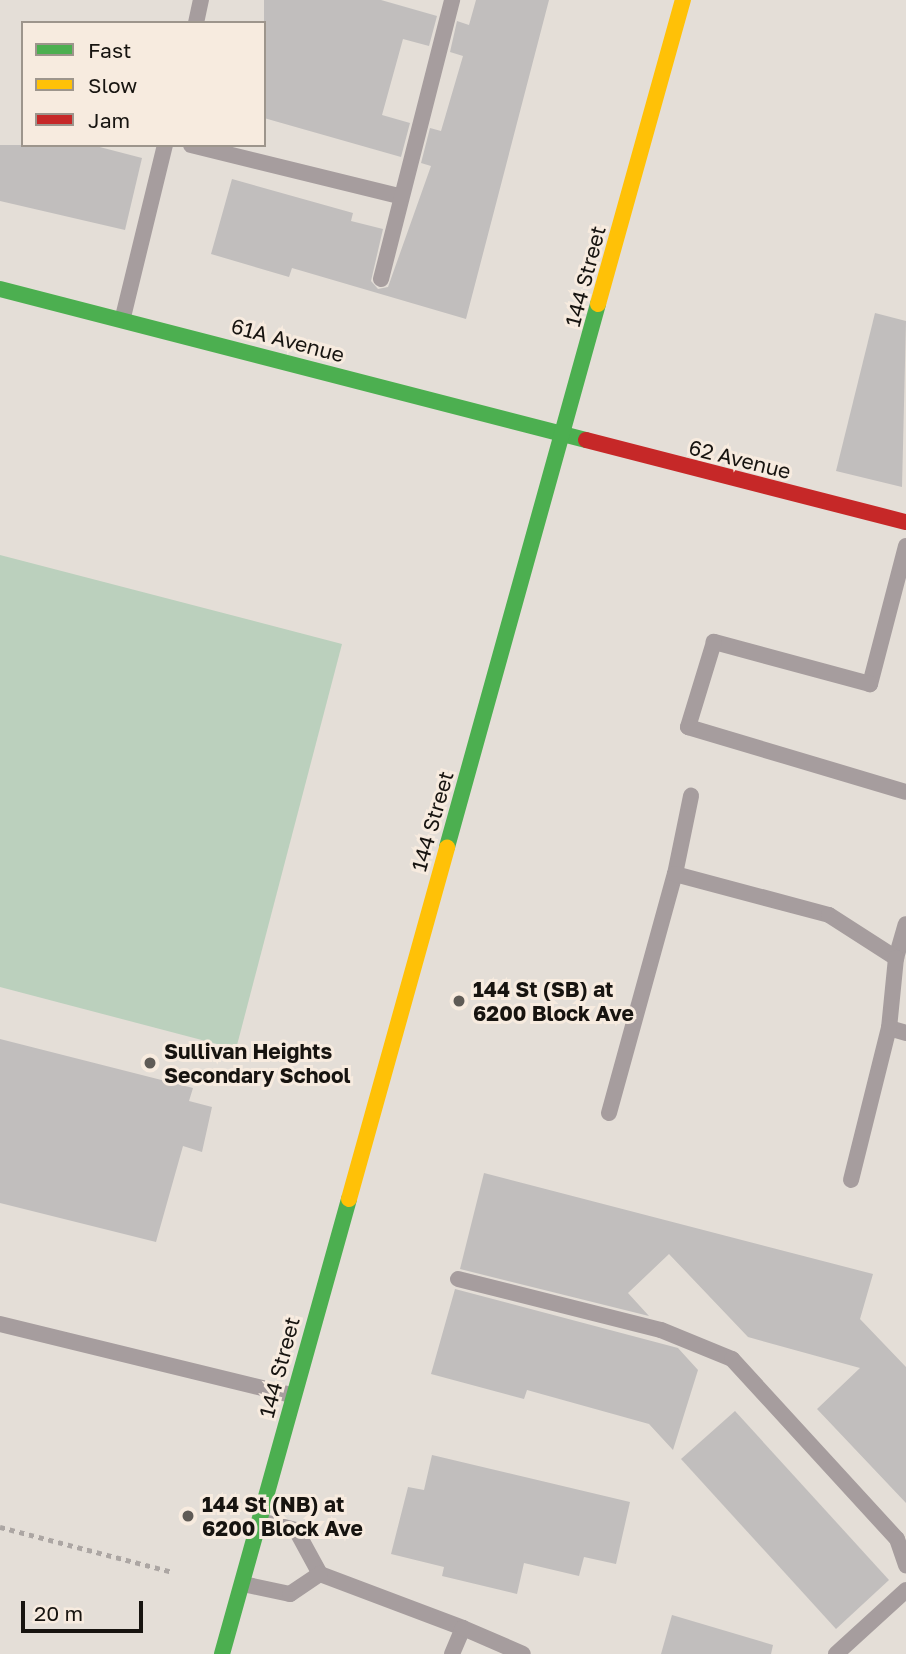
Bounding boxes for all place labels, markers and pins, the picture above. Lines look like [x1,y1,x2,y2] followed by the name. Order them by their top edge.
[473,976,634,1026] place label: 144 St (SB) at 6200 Block Ave
[451,993,467,1009] marker: 144 St (SB) at 6200 Block Ave
[164,1038,351,1088] place label: Sullivan Heights Secondary School
[142,1055,158,1071] marker: Sullivan Heights Secondary School
[202,1491,363,1541] place label: 144 St (NB) at 6200 Block Ave
[180,1508,196,1524] marker: 144 St (NB) at 6200 Block Ave

